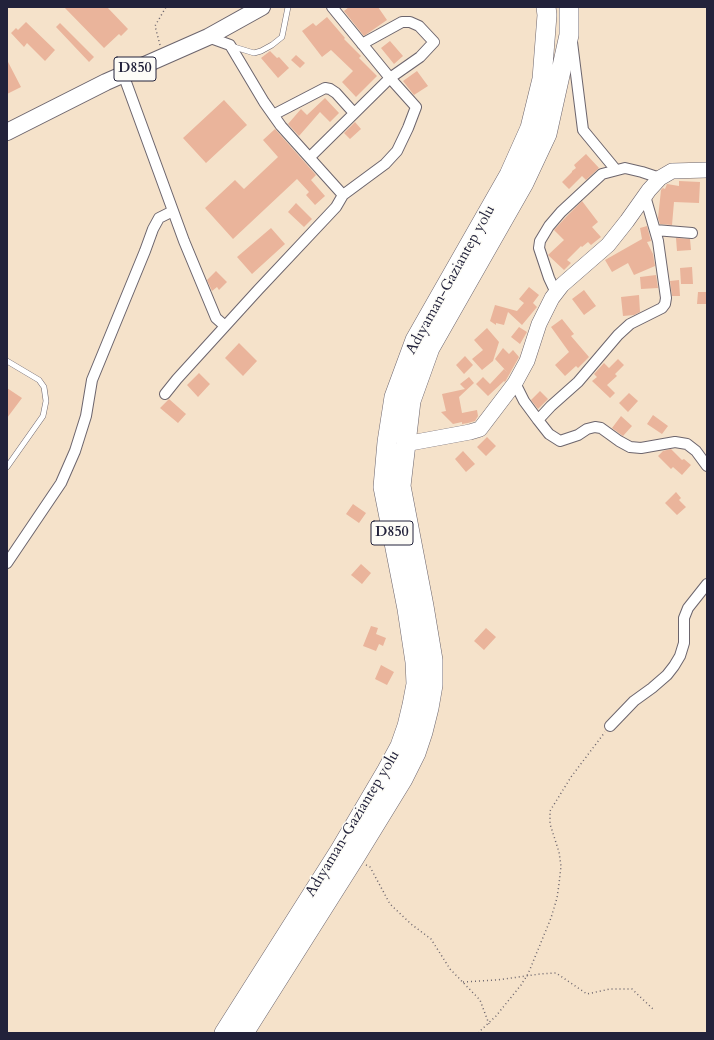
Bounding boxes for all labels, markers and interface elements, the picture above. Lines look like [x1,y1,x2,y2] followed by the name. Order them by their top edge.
[114,57,156,81] road number: D850
[403,202,499,358] street label: Adıyaman-Gaziantep yolu
[371,521,413,545] road number: D850
[302,748,404,900] street label: Adıyaman-Gaziantep yolu

